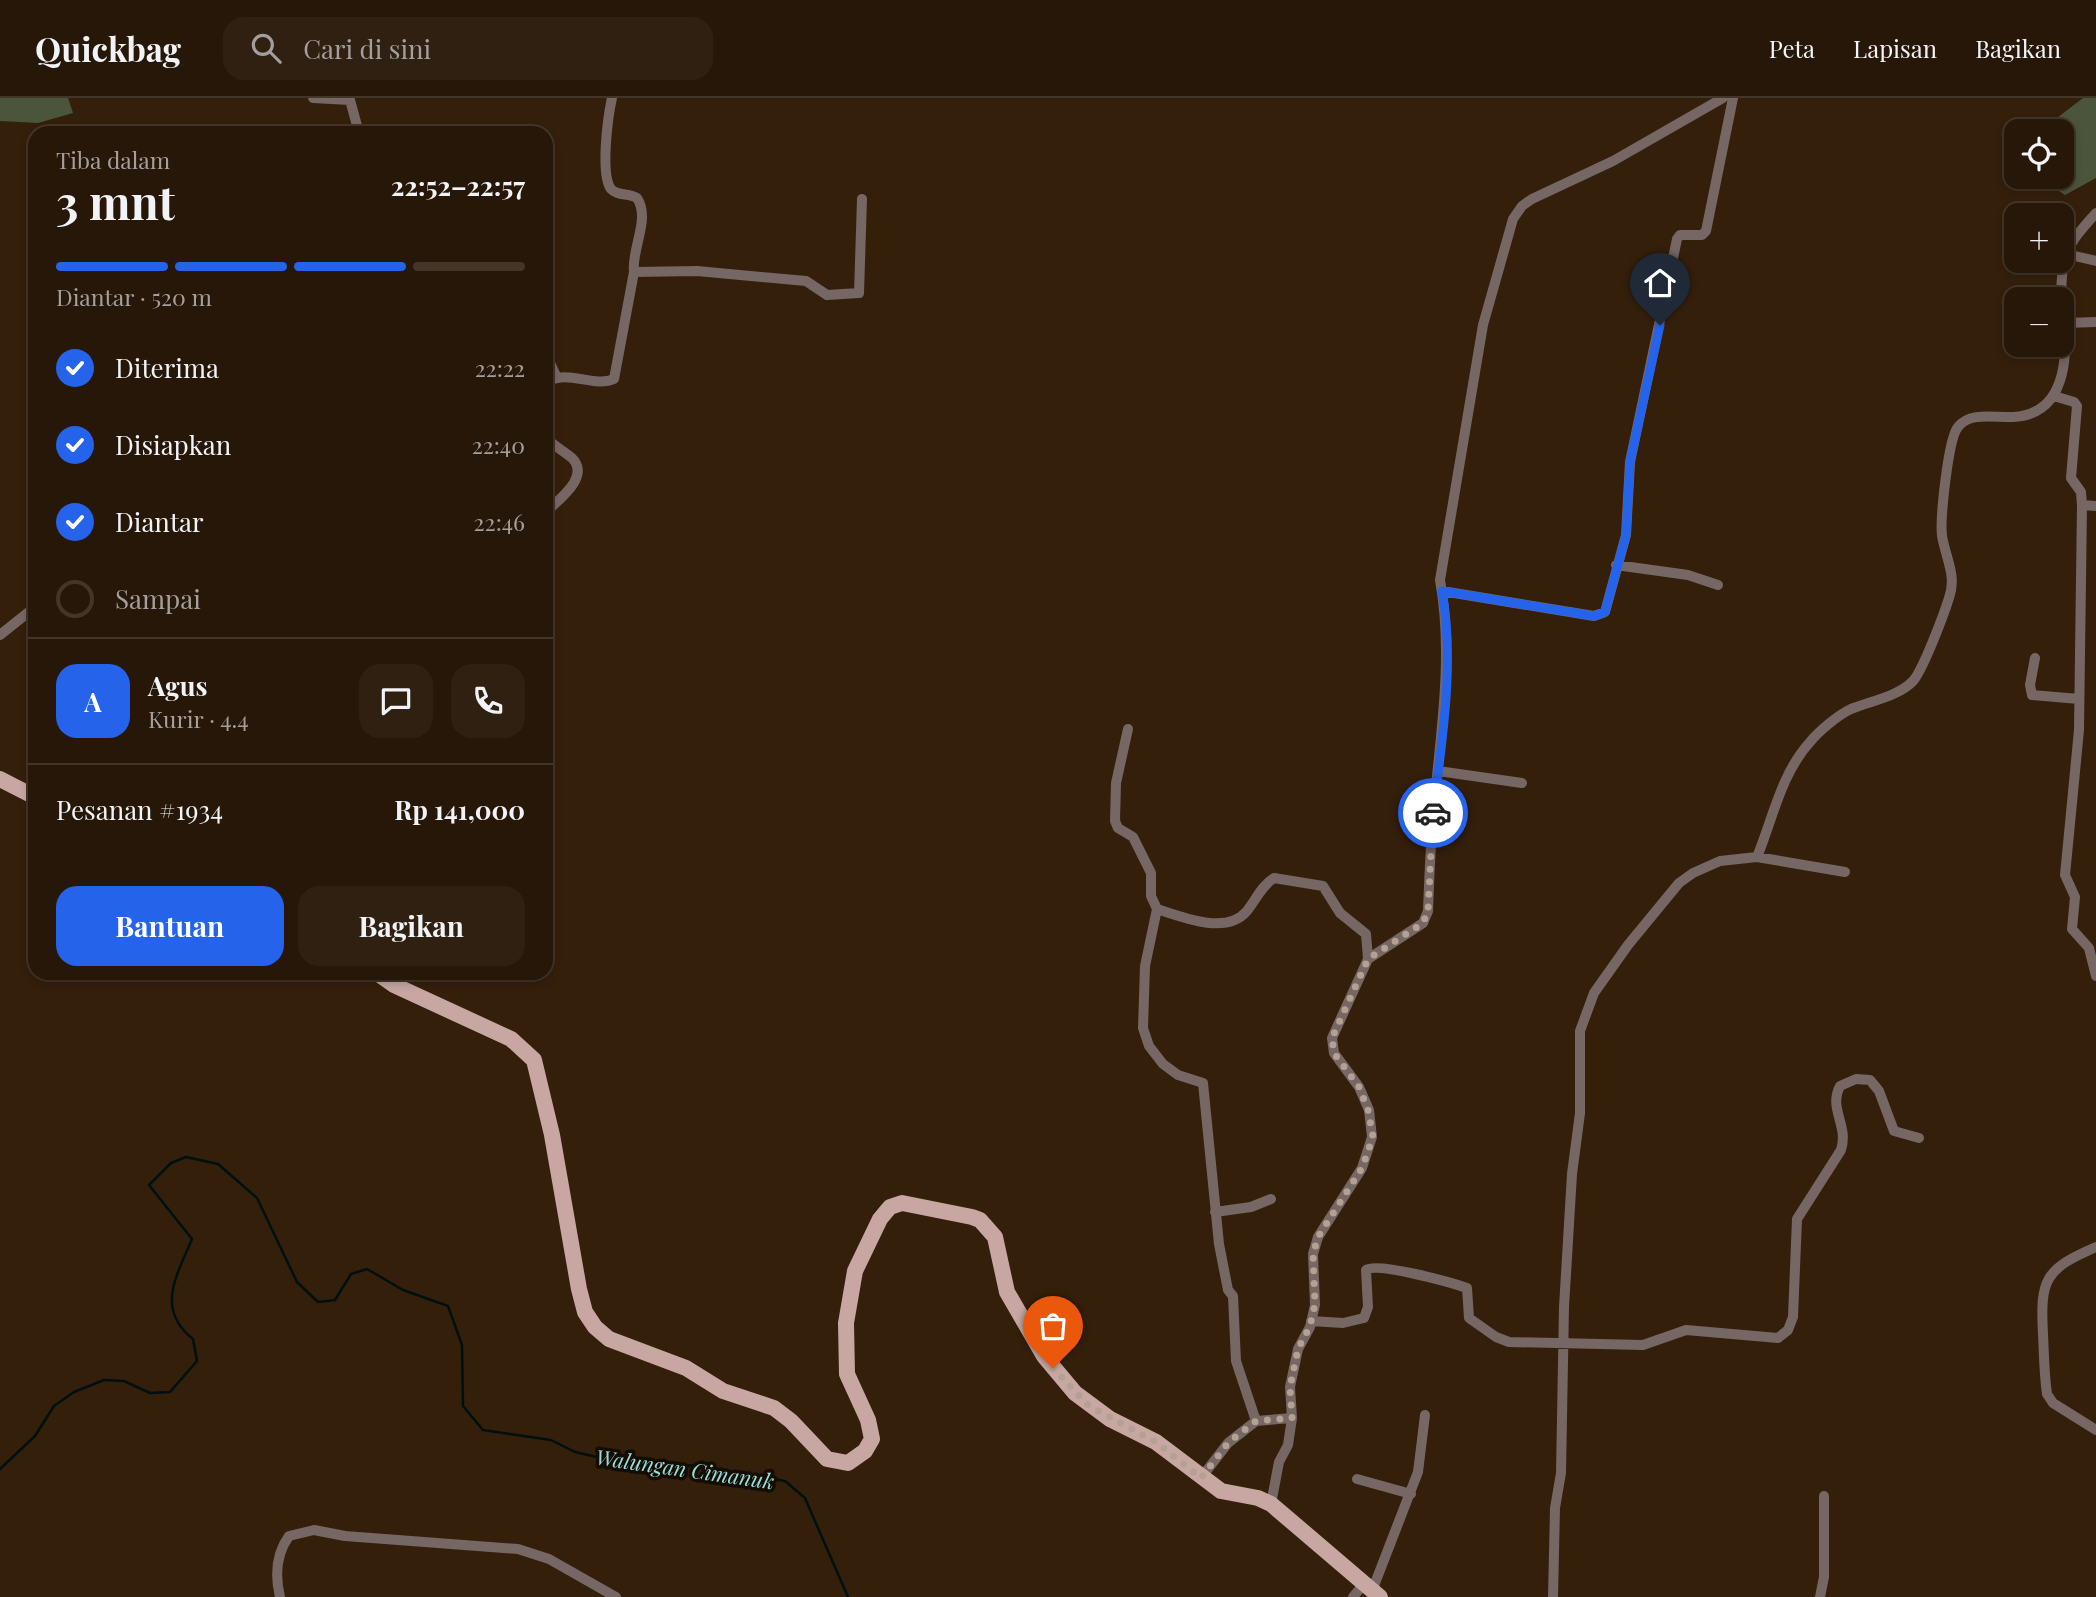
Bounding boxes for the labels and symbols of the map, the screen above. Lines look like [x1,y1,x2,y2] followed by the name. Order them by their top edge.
[1630,253,1690,325] pin
[1398,778,1468,848] courier
[1023,1296,1083,1368] pin
[594,1442,776,1494] water label: Walungan Cimanuk

